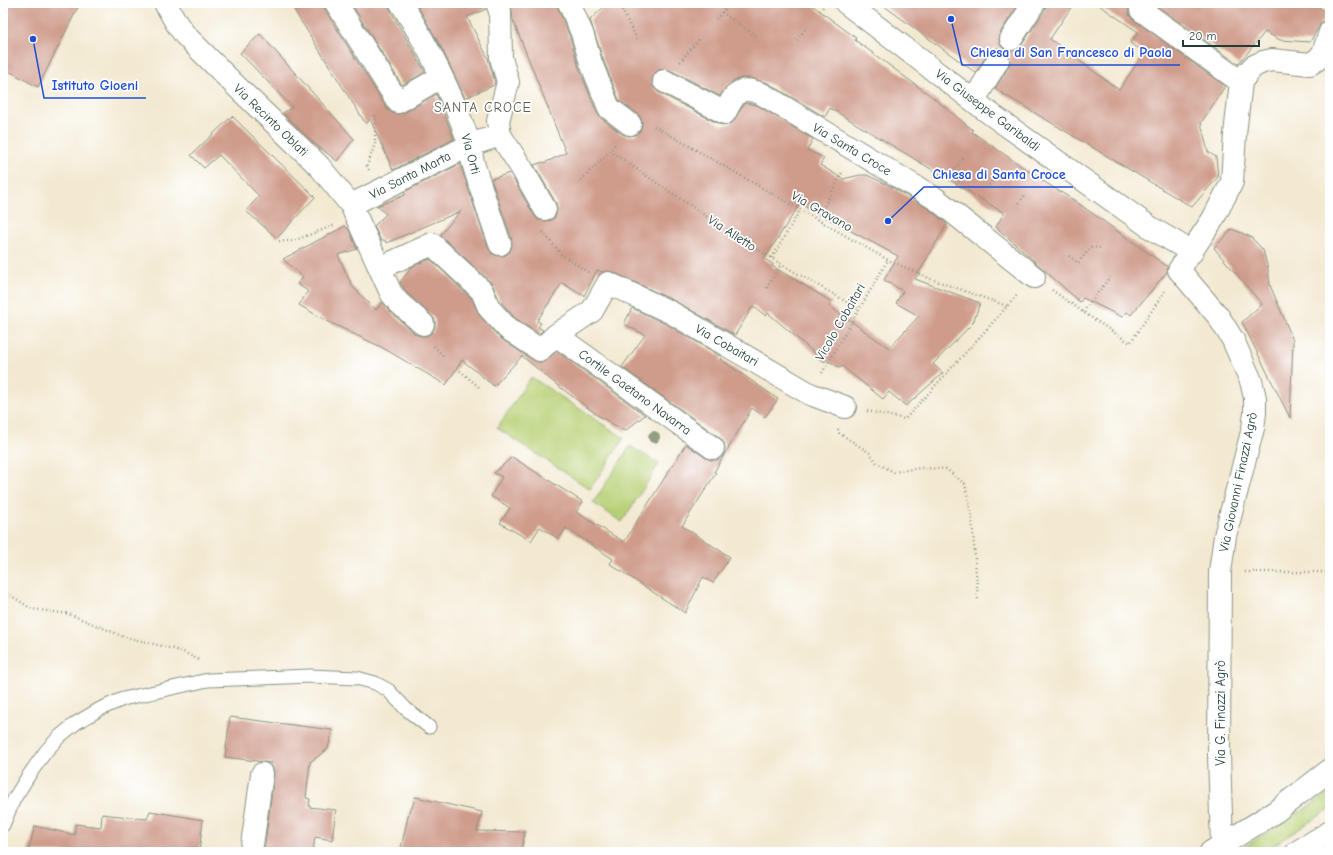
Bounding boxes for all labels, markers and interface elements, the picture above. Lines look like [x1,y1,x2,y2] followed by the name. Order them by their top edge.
[1183,22,1259,48] scale bar
[1189,29,1217,43] text: 20 m
[962,39,1180,65] callout: Chiesa di San Francesco di Paola
[970,44,1172,61] text: Chiesa di San Francesco di Paola
[933,66,1043,154] street label: Via Giuseppe Garibaldi
[44,72,146,98] callout: Istituto Gioeni
[52,77,138,94] text: Istituto Gioeni
[231,81,311,159] street label: Via Recinto Oblati
[434,99,532,116] district label: SANTA CROCE
[810,120,894,179] street label: Via Santa Croce
[458,132,484,176] street label: Via Orti
[367,148,453,202] street label: Via Santa Marta
[924,161,1073,187] callout: Chiesa di Santa Croce
[932,166,1066,183] text: Chiesa di Santa Croce
[789,188,855,235] street label: Via Gravano
[705,212,759,254] street label: Via Alletto
[812,281,868,363] street label: Vicolo Cobaitari
[693,321,761,369] street label: Via Cobaitari
[576,346,694,438] street label: Cortile Gaetano Navarra
[1216,411,1260,553] street label: Via Giovanni Finazzi Agrò
[1213,660,1228,766] street label: Via G. Finazzi Agrò

